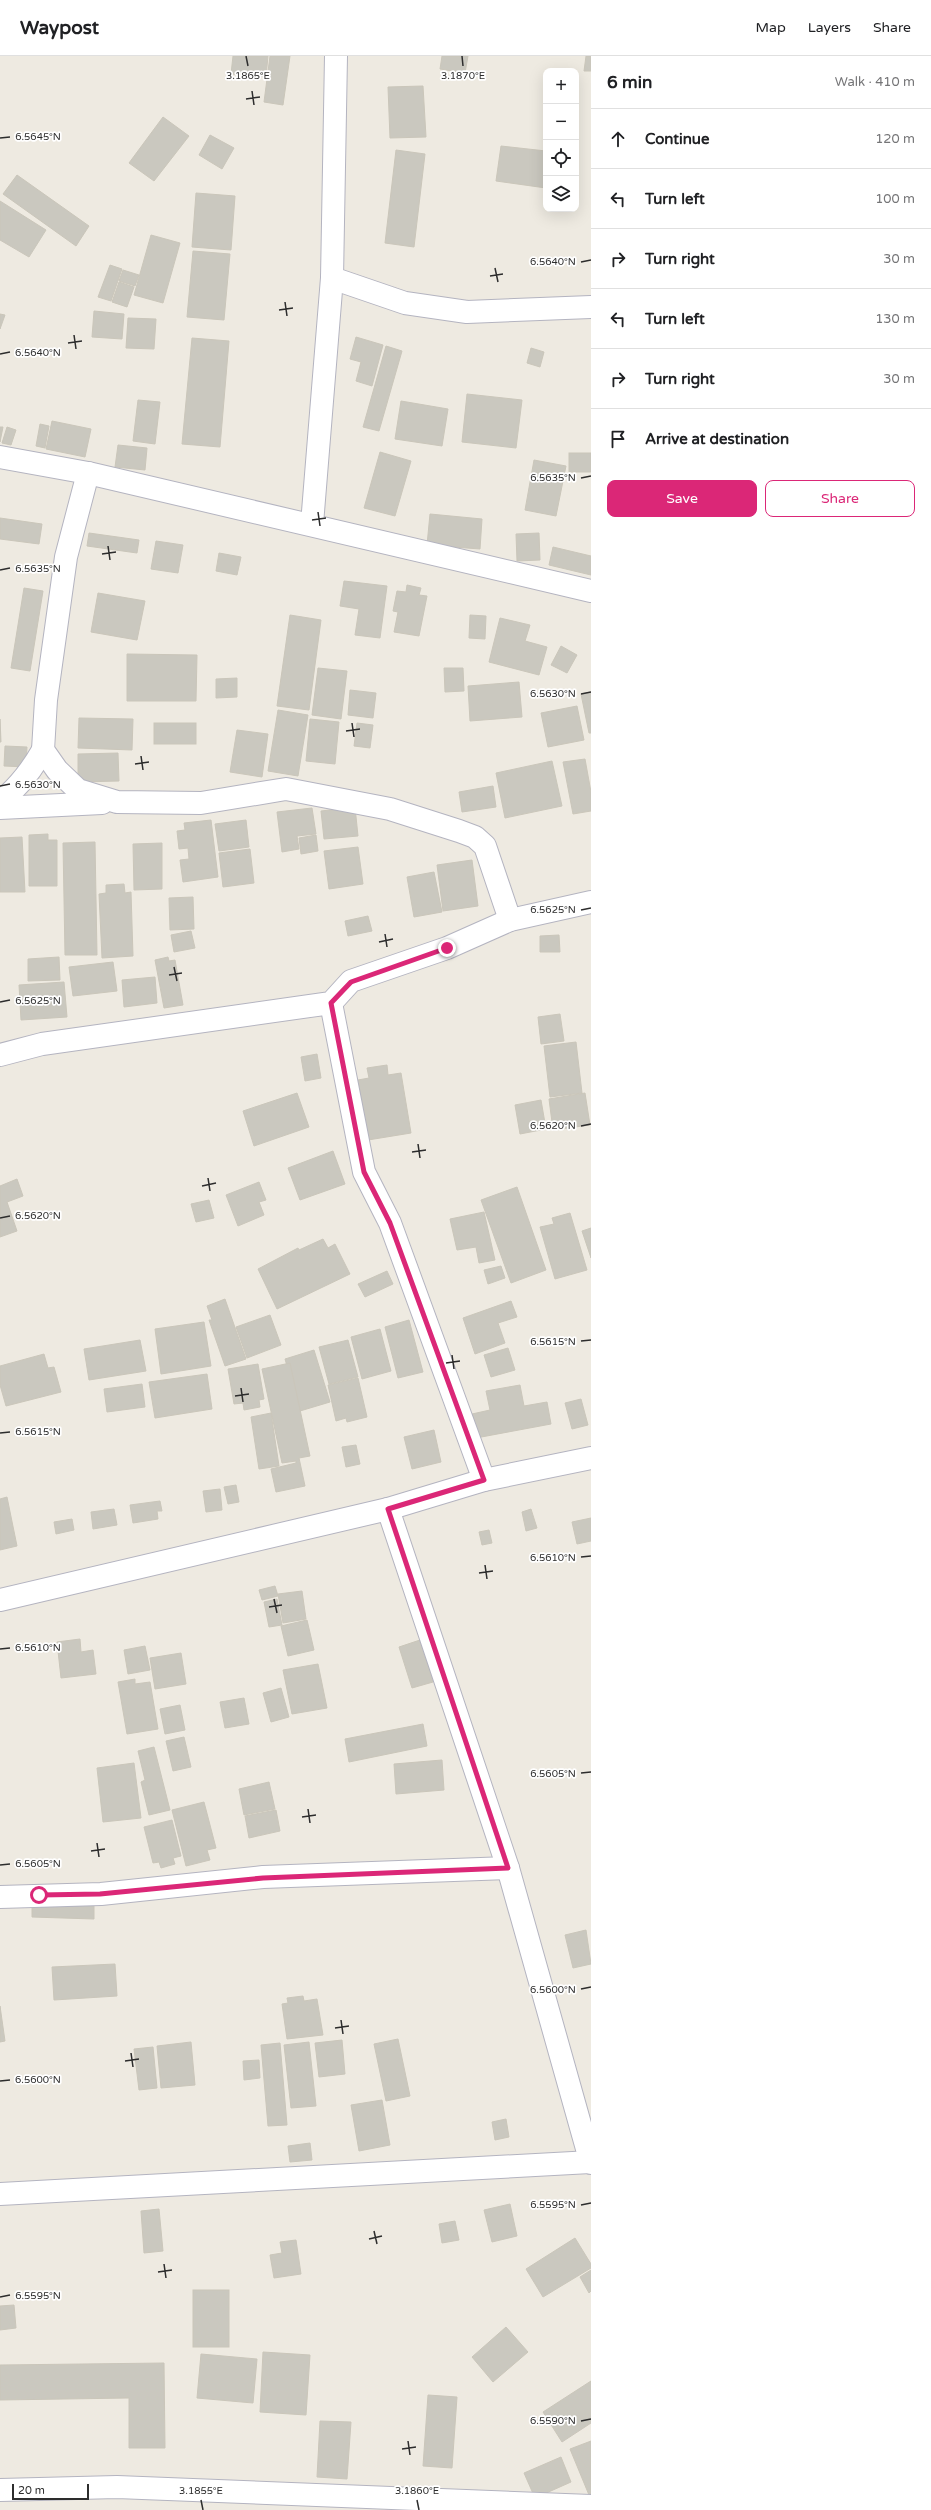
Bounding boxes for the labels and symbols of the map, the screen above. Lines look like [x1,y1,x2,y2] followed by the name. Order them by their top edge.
[226,70,270,82] text: 3.1865°E
[441,70,485,82] text: 3.1870°E
[15,131,61,143] text: 6.5645°N
[530,256,576,268] text: 6.5640°N
[15,347,61,359] text: 6.5640°N
[530,472,576,484] text: 6.5635°N
[15,563,61,575] text: 6.5635°N
[530,688,576,700] text: 6.5630°N
[15,779,61,791] text: 6.5630°N
[530,904,576,916] text: 6.5625°N
[438,939,456,957] route end
[15,995,61,1007] text: 6.5625°N
[530,1120,576,1132] text: 6.5620°N
[15,1210,61,1222] text: 6.5620°N
[530,1336,576,1348] text: 6.5615°N
[15,1426,61,1438] text: 6.5615°N
[530,1552,576,1564] text: 6.5610°N
[15,1642,61,1654] text: 6.5610°N
[530,1768,576,1780] text: 6.5605°N
[15,1858,61,1870] text: 6.5605°N
[30,1886,48,1904] route start
[530,1984,576,1996] text: 6.5600°N
[15,2074,61,2086] text: 6.5600°N
[530,2199,576,2211] text: 6.5595°N
[15,2290,61,2302] text: 6.5595°N
[530,2415,576,2427] text: 6.5590°N
[12,2482,89,2501] scale bar
[179,2485,223,2497] text: 3.1855°E
[395,2485,439,2497] text: 3.1860°E

